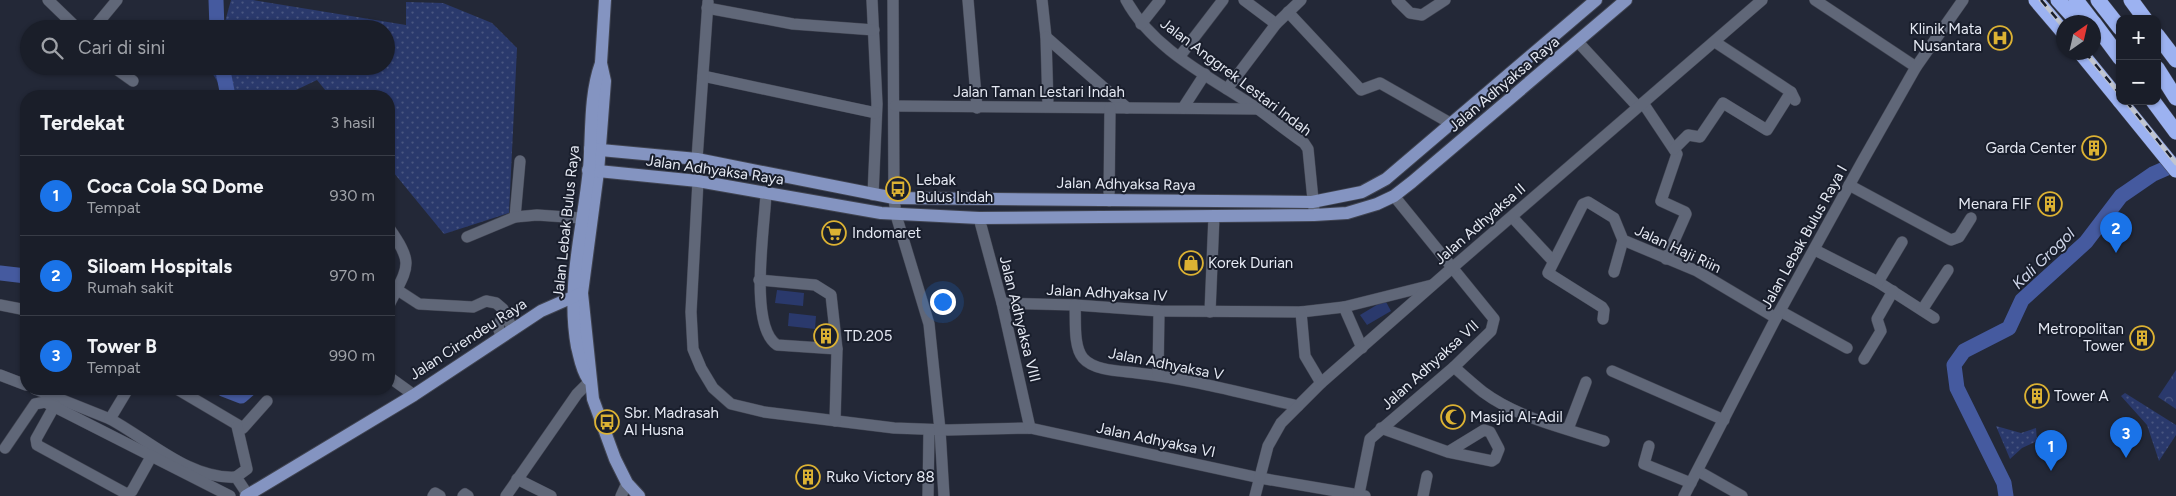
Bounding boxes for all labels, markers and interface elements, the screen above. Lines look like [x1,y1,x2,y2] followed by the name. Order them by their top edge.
[1157,14,1315,140] street label: Jalan Anggrek Lestari Indah
[2056,15,2101,60] north arrow
[2116,15,2161,105] map controls
[2116,15,2161,60] button: +
[20,20,395,75] search box
[1910,20,1982,55] place label: Klinik Mata Nusantara
[1987,25,2013,51] hospital icon: Klinik Mata Nusantara
[1445,33,1563,135] street label: Jalan Adhyaksa Raya
[38,34,66,62] icon: search
[78,36,165,59] text: Cari di sini
[2116,60,2161,105] button: −
[953,83,1125,101] street label: Jalan Taman Lestari Indah
[40,110,125,135] text: Terdekat
[331,113,375,132] text: 3 hasil
[2081,135,2107,161] building icon: Garda Center
[1985,139,2076,157] place label: Garda Center
[549,144,583,300] street label: Jalan Lebak Bulus Raya
[645,151,785,189] street label: Jalan Adhyaksa Raya
[1757,162,1851,312] street label: Jalan Lebak Bulus Raya I
[916,171,993,206] place label: Lebak Bulus Indah
[1056,174,1196,194] street label: Jalan Adhyaksa Raya
[87,175,263,198] text: Coca Cola SQ Dome
[885,176,911,202] bus stop icon: Lebak Bulus Indah
[1431,180,1529,268] street label: Jalan Adhyaksa II
[53,186,59,205] text: 1
[329,186,375,205] text: 930 m
[2037,191,2063,217] building icon: Menara FIF
[1958,195,2032,213] place label: Menara FIF
[87,198,141,217] text: Tempat
[2100,212,2132,253] pin: 2
[821,220,847,246] supermarket icon: Indomaret
[1632,221,1724,277] street label: Jalan Haji Riin
[852,224,922,242] place label: Indomaret
[2008,224,2079,293] water label: Kali Grogol
[1178,250,1204,276] shop icon: Korek Durian
[996,254,1044,384] street label: Jalan Adhyaksa VIII
[1208,254,1293,272] place label: Korek Durian
[87,255,232,278] text: Siloam Hospitals
[51,266,61,285] text: 2
[330,266,375,285] text: 970 m
[87,278,174,297] text: Rumah sakit
[1046,281,1168,305] street label: Jalan Adhyaksa IV
[930,289,956,315] your location
[406,295,530,383] street label: Jalan Cirendeu Raya
[1378,316,1482,414] street label: Jalan Adhyaksa VII
[2038,320,2124,355] place label: Metropolitan Tower
[813,323,839,349] building icon: TD.205
[2129,325,2155,351] building icon: Metropolitan Tower
[844,327,892,345] place label: TD.205
[87,335,157,358] text: Tower B
[1107,344,1226,384] street label: Jalan Adhyaksa V
[52,346,60,365] text: 3
[329,346,375,365] text: 990 m
[87,358,141,377] text: Tempat
[2024,383,2050,409] building icon: Tower A
[2054,387,2109,405] place label: Tower A
[624,404,719,439] place label: Sbr. Madrasah Al Husna
[1440,404,1466,430] mosque icon: Masjid Al-Adil
[1470,408,1563,426] place label: Masjid Al-Adil
[594,409,620,435] bus stop icon: Sbr. Madrasah Al Husna
[2110,417,2142,458] pin: 3
[1095,419,1217,461] street label: Jalan Adhyaksa VI
[2035,430,2067,471] pin: 1
[795,464,821,490] building icon: Ruko Victory 88
[826,468,935,486] place label: Ruko Victory 88

